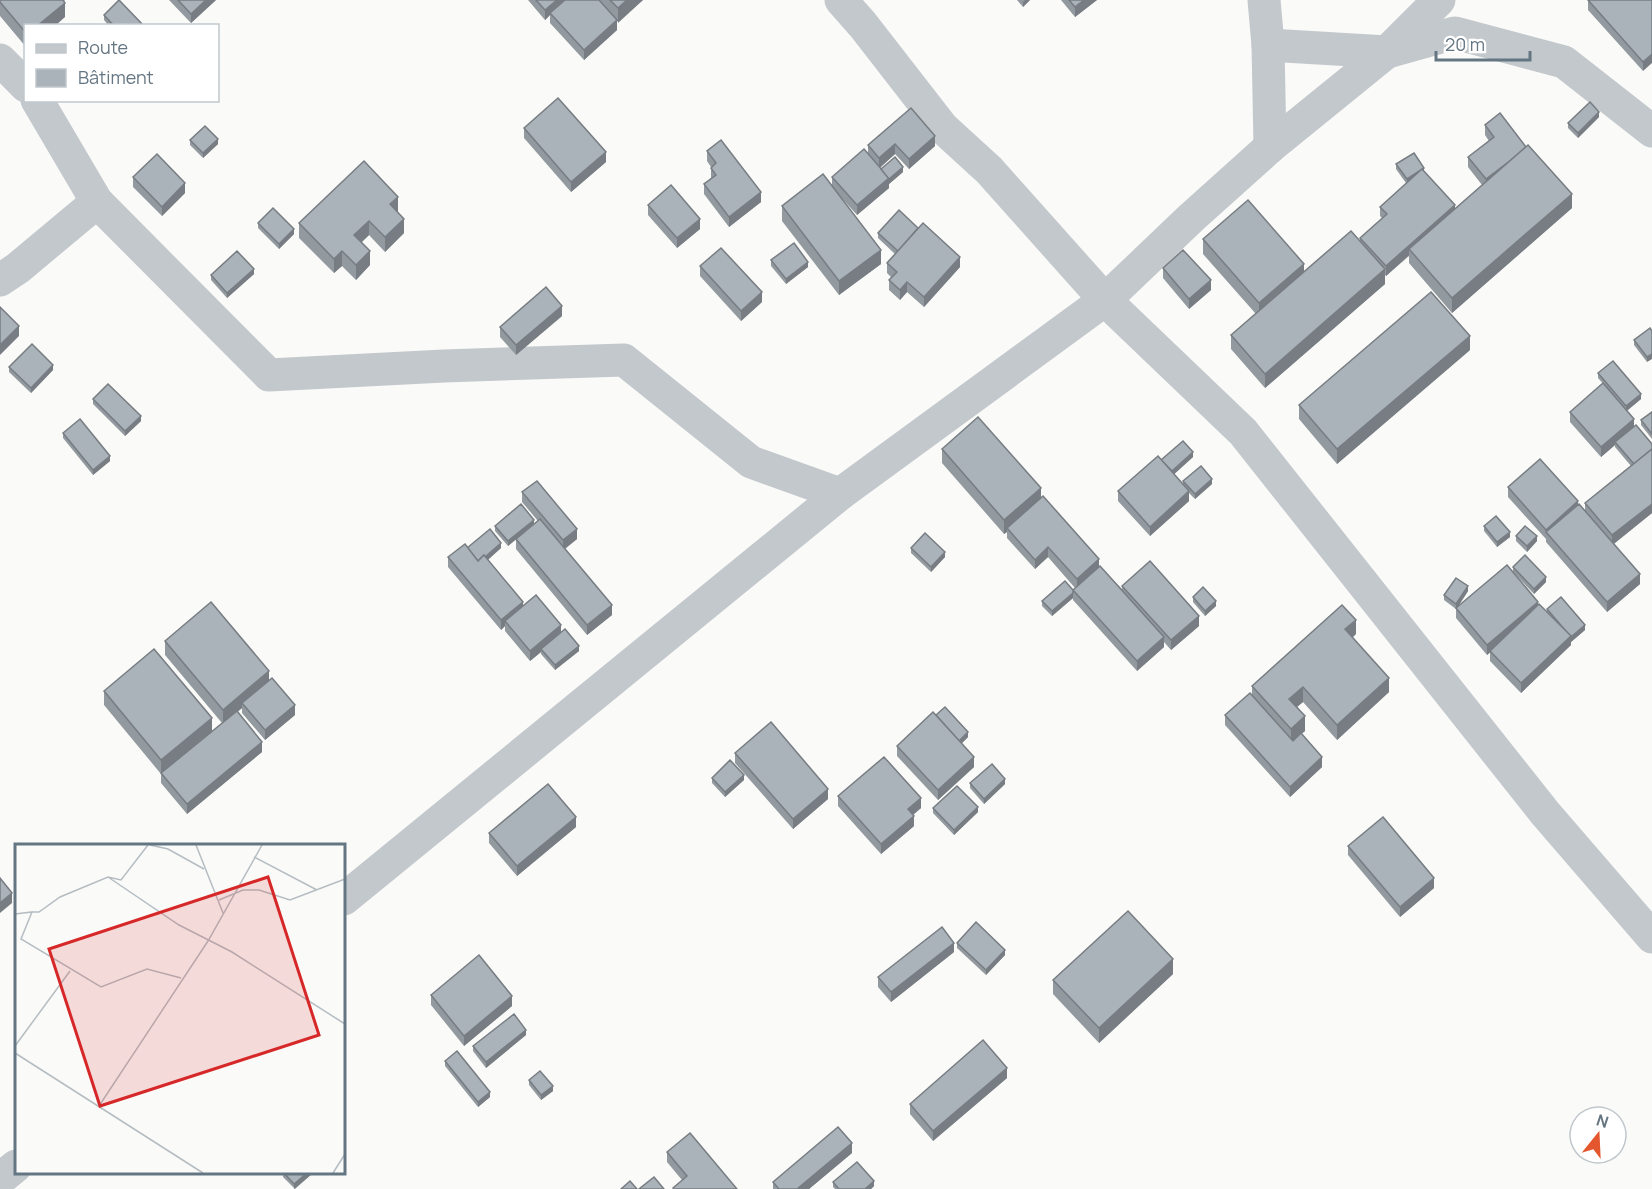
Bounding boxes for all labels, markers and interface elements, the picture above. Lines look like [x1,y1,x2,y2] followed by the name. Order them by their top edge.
[24,24,219,102] legend
[1436,24,1530,62] scale bar
[1445,32,1485,56] text: 20 m
[78,35,128,59] text: Route
[78,65,154,89] text: Bâtiment
[15,844,345,1174] inset map
[1568,1105,1628,1165] north arrow
[1594,1108,1612,1133] text: N

